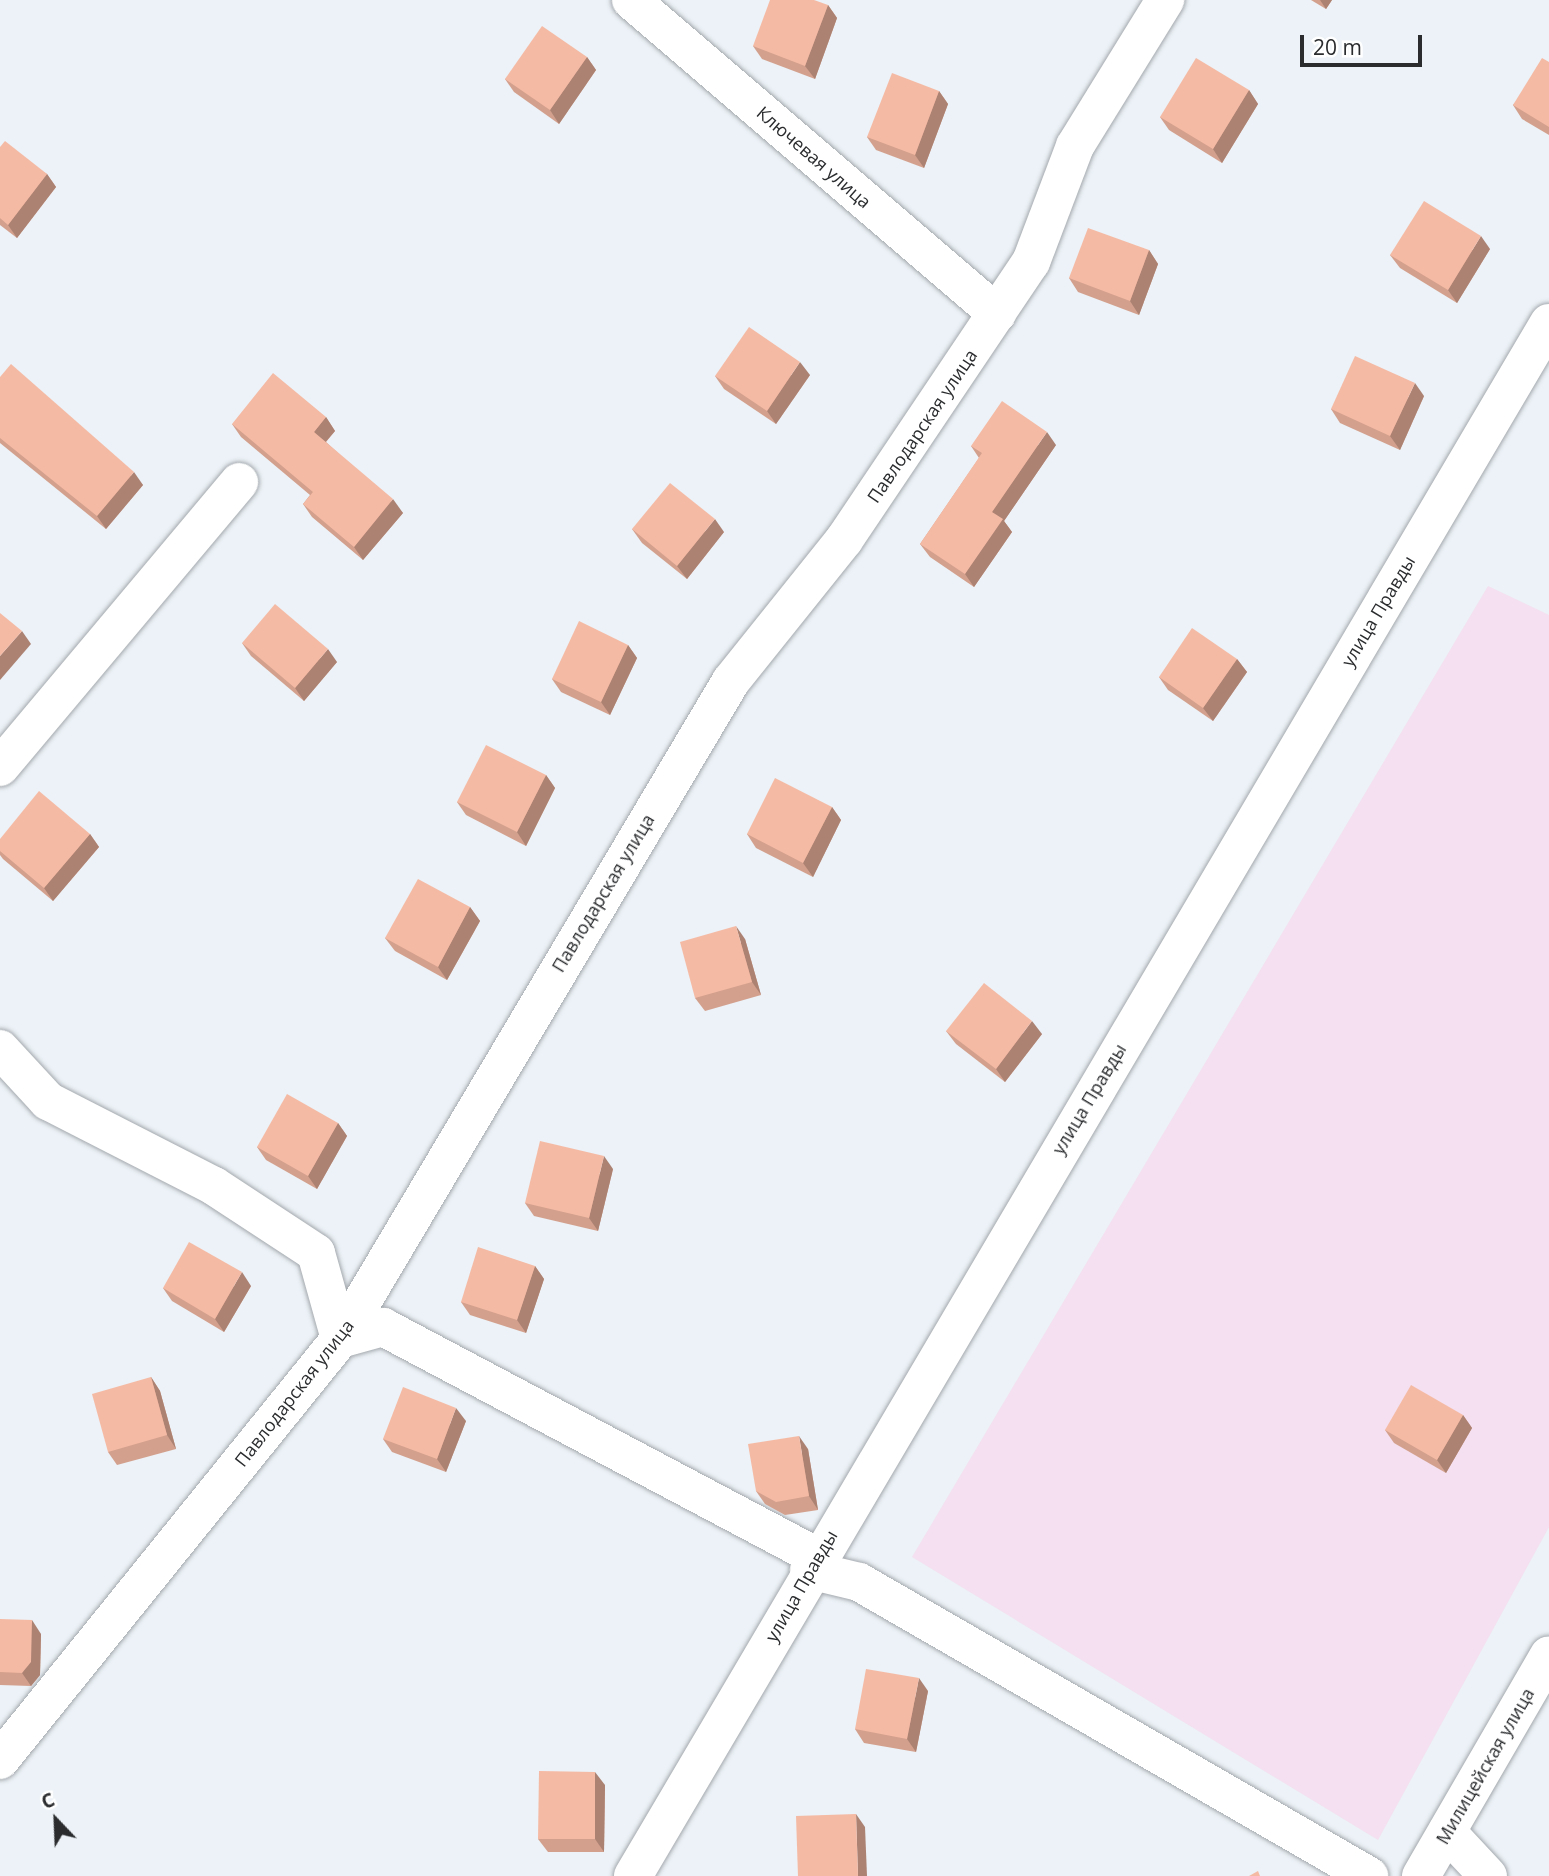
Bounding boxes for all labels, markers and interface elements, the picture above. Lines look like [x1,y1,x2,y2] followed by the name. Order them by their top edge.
[1304,21,1426,65] scale bar
[1313,33,1362,61] text: 20 m
[752,102,876,212] street label: Ключевая улица
[863,345,981,507] street label: Павлодарская улица
[1336,552,1420,670] street label: улица Правды
[547,810,659,976] street label: Павлодарская улица
[1047,1040,1131,1158] street label: улица Правды
[230,1315,358,1471] street label: Павлодарская улица
[760,1526,842,1646] street label: улица Правды
[1431,1684,1539,1848] street label: Милицейская улица
[21,1785,91,1855] north arrow
[37,1786,58,1815] text: С

